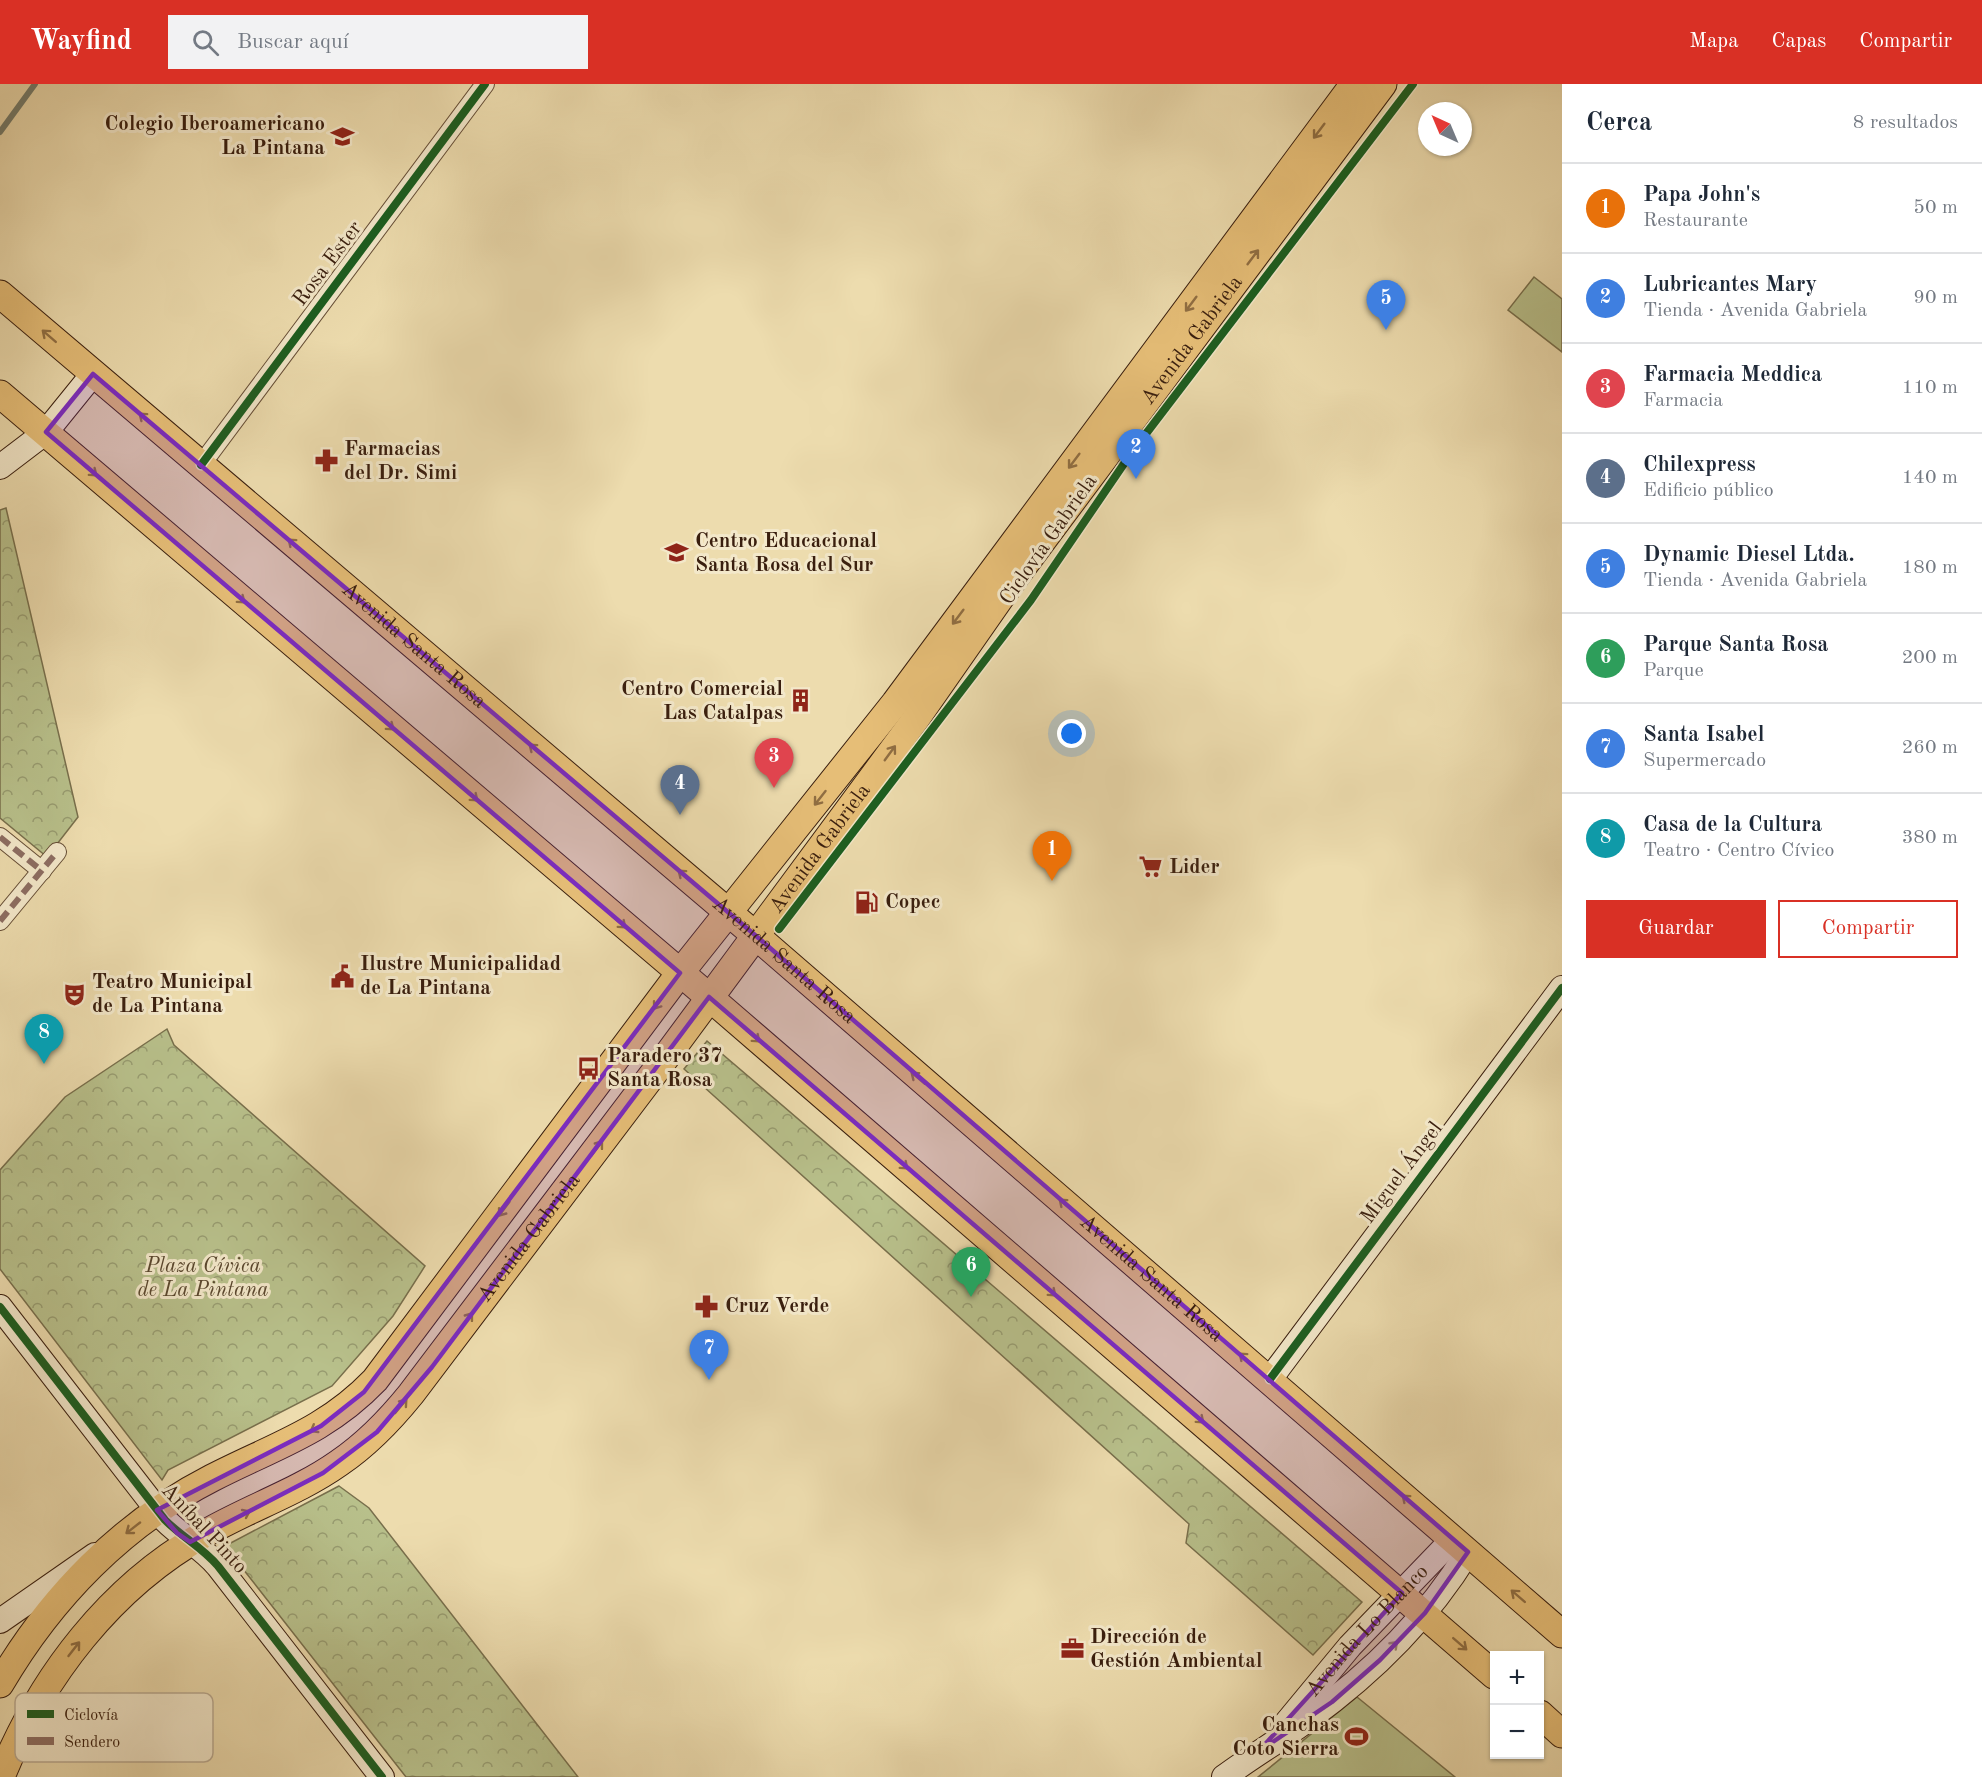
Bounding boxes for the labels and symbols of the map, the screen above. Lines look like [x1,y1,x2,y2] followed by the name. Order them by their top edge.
[1418,102,1472,156] north arrow
[104,114,325,159] place label: Colegio Iberoamericano La Pintana
[330,123,356,149] school or university icon: Colegio Iberoamericano La Pintana
[1313,123,1326,139] one-way arrow
[290,217,367,310] street label: Rosa Ester
[1247,250,1260,266] one-way arrow
[1137,272,1247,409] street label: Avenida Gabriela
[1366,280,1406,330] pin: 5
[1184,296,1197,312] one-way arrow
[42,329,57,343] one-way arrow
[139,412,154,426] one-way arrow
[1116,430,1156,479] pin: 2
[344,439,457,484] place label: Farmacias del Dr. Simi
[313,448,339,474] pharmacy icon: Farmacias del Dr. Simi
[1068,452,1081,468] one-way arrow
[82,463,97,477] one-way arrow
[996,471,1102,609] street label: Ciclovía Gabriela
[695,531,877,576] place label: Centro Educacional Santa Rosa del Sur
[288,538,303,552] one-way arrow
[664,540,690,566] school or university icon: Centro Educacional Santa Rosa del Sur
[338,579,490,712] street label: Avenida Santa Rosa
[230,590,246,603] one-way arrow
[952,609,964,625] one-way arrow
[621,679,783,724] place label: Centro Comercial Las Catalpas
[788,688,814,714] building icon: Centro Comercial Las Catalpas
[379,717,395,730] one-way arrow
[1057,719,1086,748] your location
[754,738,794,788] pin: 3
[529,743,544,757] one-way arrow
[884,746,896,762] one-way arrow
[660,766,700,815] pin: 4
[765,780,874,917] street label: Avenida Gabriela
[463,788,478,802] one-way arrow
[814,790,827,806] one-way arrow
[1032,832,1072,881] pin: 1
[1138,854,1164,880] supermarket icon: Lider
[1169,857,1220,878] place label: Lider
[678,869,693,883] one-way arrow
[854,889,880,915] fuel station icon: Copec
[885,892,941,913] place label: Copec
[708,893,860,1028] street label: Avenida Santa Rosa
[611,915,627,928] one-way arrow
[360,954,561,999] place label: Ilustre Municipalidad de La Pintana
[329,963,355,989] public building icon: Ilustre Municipalidad de La Pintana
[92,972,252,1017] place label: Teatro Municipal de La Pintana
[61,981,87,1007] theatre icon: Teatro Municipal de La Pintana
[653,994,666,1010] one-way arrow
[24,1014,63,1064] pin: 8
[745,1029,761,1042] one-way arrow
[607,1046,722,1091] place label: Paradero 37 Santa Rosa
[576,1055,602,1081] bus stop icon: Paradero 37 Santa Rosa
[910,1071,926,1084] one-way arrow
[1354,1116,1447,1228] street label: Miguel Ángel
[591,1140,603,1156] one-way arrow
[893,1156,908,1170] one-way arrow
[474,1170,584,1306] street label: Avenida Gabriela
[1058,1198,1074,1211] one-way arrow
[498,1200,511,1216] one-way arrow
[1076,1211,1227,1346] street label: Avenida Santa Rosa
[952,1248,990,1297] pin: 6
[137,1256,269,1301] park label: Plaza Cívica de La Pintana
[1041,1283,1056,1297] one-way arrow
[694,1293,720,1319] pharmacy icon: Cruz Verde
[725,1296,830,1317] place label: Cruz Verde
[460,1312,473,1328] one-way arrow
[690,1330,728,1380] pin: 7
[1239,1352,1254,1366] one-way arrow
[394,1399,408,1414] one-way arrow
[1189,1410,1204,1424] one-way arrow
[310,1422,327,1434] one-way arrow
[157,1480,251,1578] street label: Aníbal Pinto
[1402,1494,1417,1508] one-way arrow
[232,1509,250,1520] one-way arrow
[125,1521,141,1534] one-way arrow
[1302,1561,1433,1701] street label: Avenida Lo Blanco
[1511,1589,1526,1603] one-way arrow
[1090,1627,1262,1672] place label: Dirección de Gestión Ambiental
[1059,1636,1085,1662] office icon: Dirección de Gestión Ambiental
[1452,1637,1467,1651] one-way arrow
[1384,1641,1399,1656] one-way arrow
[67,1642,80,1658] one-way arrow
[15,1693,213,1762] legend
[64,1708,118,1724] text: Ciclovía
[1232,1715,1339,1760] place label: Canchas Coto Sierra
[1344,1724,1370,1750] sports icon: Canchas Coto Sierra
[64,1735,120,1751] text: Sendero

